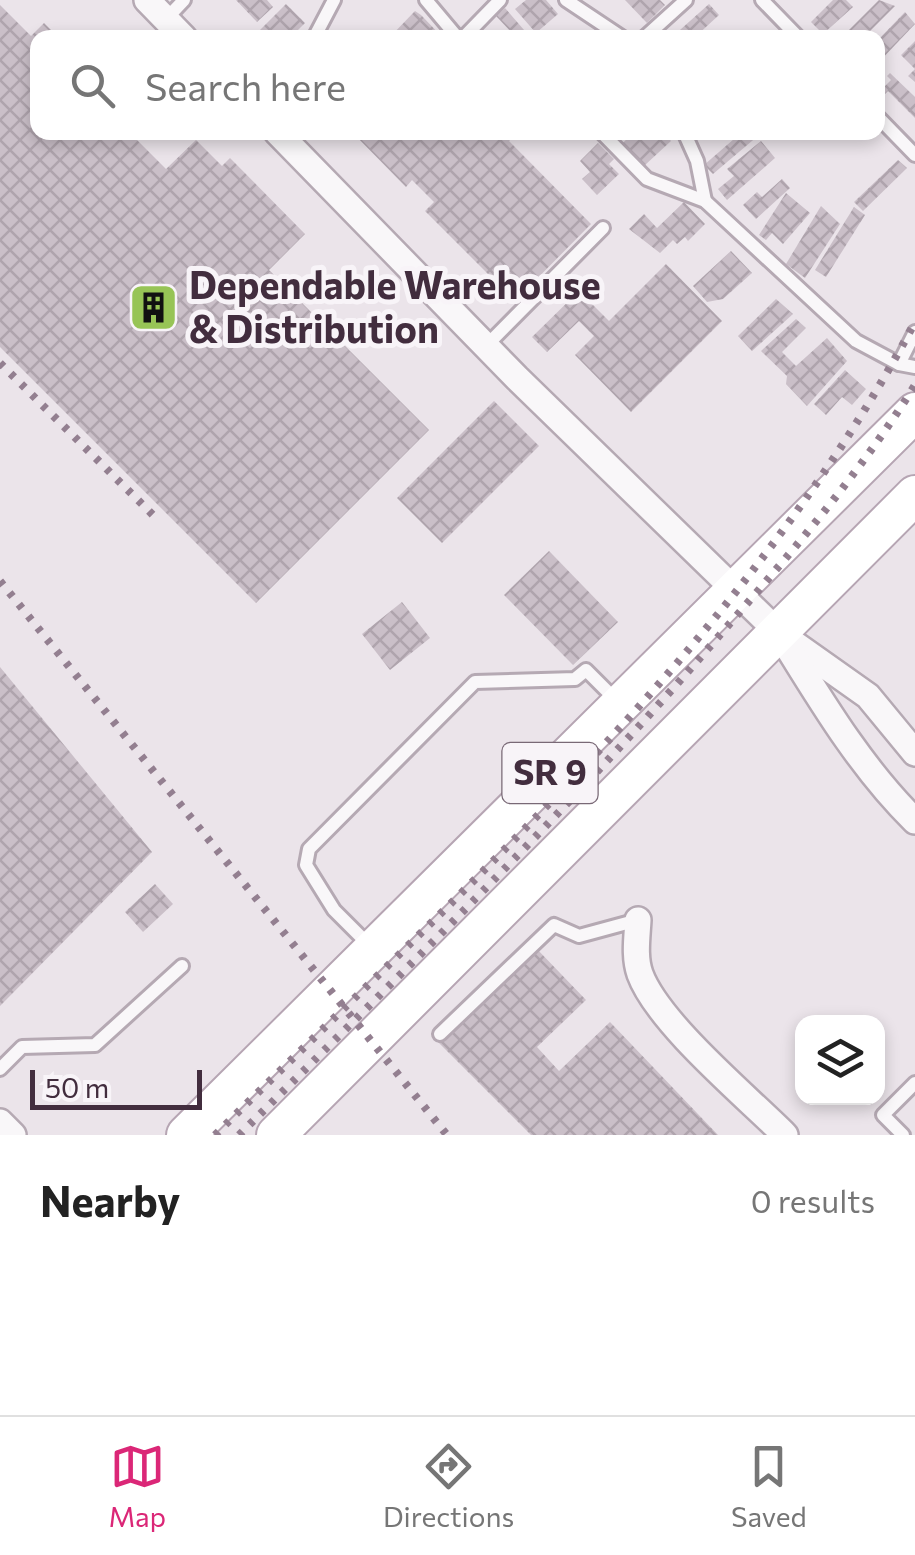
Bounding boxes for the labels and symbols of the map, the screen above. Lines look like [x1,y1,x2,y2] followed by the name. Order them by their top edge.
[189,260,601,351] place label: Dependable Warehouse & Distribution
[128,282,180,334] building icon: Dependable Warehouse & Distribution
[502,743,598,803] road number: SR 9
[30,1065,202,1110] scale bar

